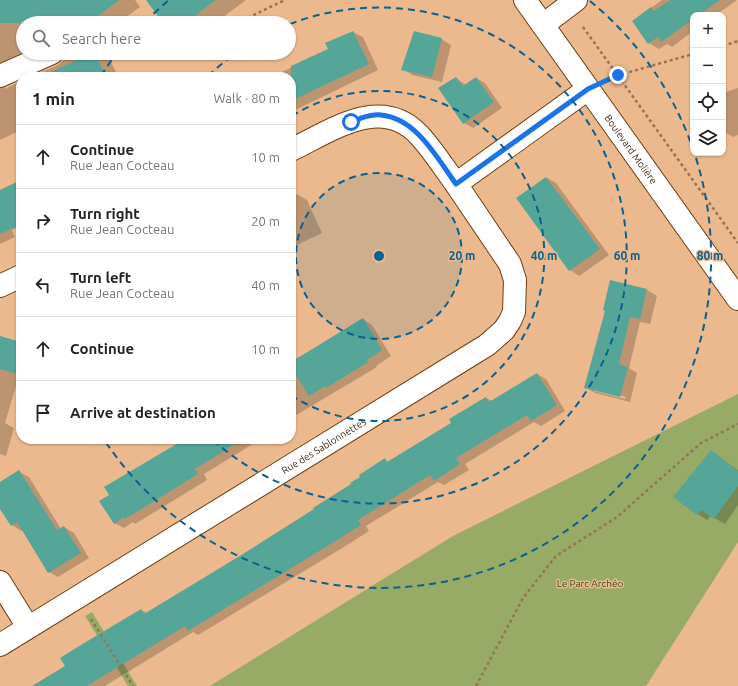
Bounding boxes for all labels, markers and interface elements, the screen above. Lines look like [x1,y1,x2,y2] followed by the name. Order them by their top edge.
[690,12,726,156] map controls
[690,12,726,48] button: +
[16,16,296,60] search box
[30,27,52,49] icon: search
[62,30,141,47] text: Search here
[690,48,726,84] button: −
[609,66,627,84] route end
[690,84,726,120] button: locate
[32,89,75,108] text: 1 min
[214,91,280,105] text: Walk · 80 m
[603,112,660,186] street label: Boulevard Molière
[342,113,360,131] route start
[690,120,726,156] button: layers
[70,141,134,158] text: Continue
[32,146,54,168] icon: ahead
[251,150,280,164] text: 10 m
[70,158,174,172] text: Rue Jean Cocteau
[70,205,140,222] text: Turn right
[32,210,54,232] icon: right
[251,214,280,228] text: 20 m
[70,222,174,236] text: Rue Jean Cocteau
[372,249,386,263] centre of rings
[449,249,475,262] text: 20 m
[531,249,557,262] text: 40 m
[614,249,640,262] text: 60 m
[697,249,723,262] text: 80 m
[70,269,131,286] text: Turn left
[32,274,54,296] icon: left
[251,278,280,292] text: 40 m
[70,286,174,300] text: Rue Jean Cocteau
[32,338,54,360] icon: ahead
[70,340,134,357] text: Continue
[251,342,280,356] text: 10 m
[32,402,54,424] icon: arrive
[70,404,216,421] text: Arrive at destination
[279,416,368,476] street label: Rue des Sablonnettes
[557,578,623,589] park label: Le Parc Archéo

